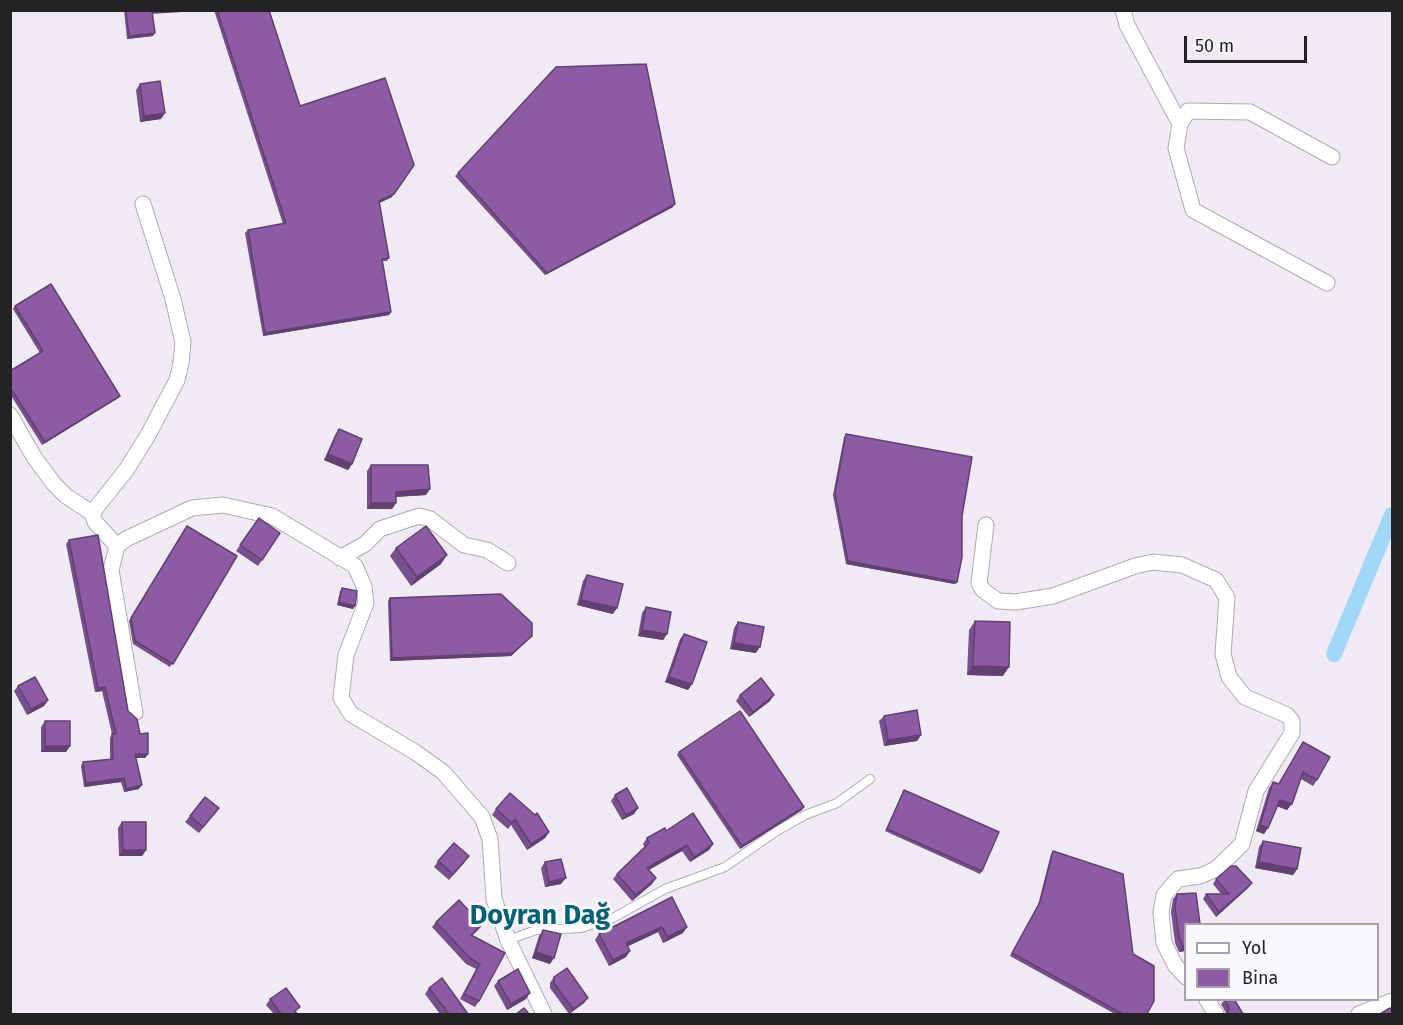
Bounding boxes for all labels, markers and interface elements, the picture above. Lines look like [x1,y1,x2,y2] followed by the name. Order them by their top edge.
[1187,24,1310,62] scale bar
[1195,35,1234,57] text: 50 m
[470,900,610,932] district label: Doyran Dağ
[1184,923,1379,1001] legend
[1242,937,1267,959] text: Yol
[1242,967,1278,989] text: Bina

